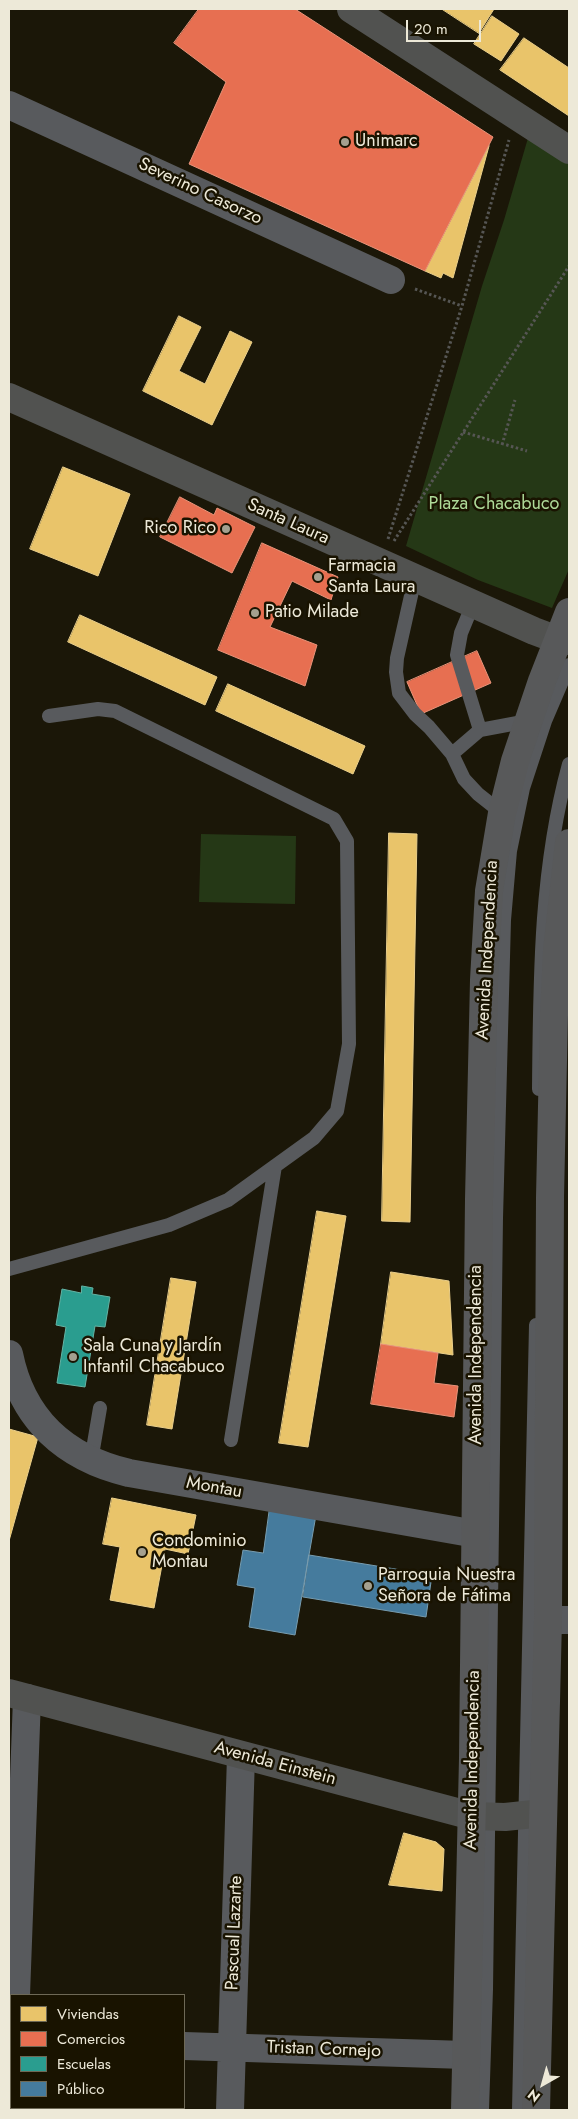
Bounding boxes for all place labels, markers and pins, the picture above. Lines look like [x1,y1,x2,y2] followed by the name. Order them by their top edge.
[355,131,418,153] place label: Unimarc
[339,136,351,148] marker: Unimarc
[144,518,216,540] place label: Rico Rico
[220,523,232,535] marker: Rico Rico
[328,556,415,598] place label: Farmacia Santa Laura
[312,571,324,583] marker: Farmacia Santa Laura
[265,602,359,624] place label: Patio Milade
[249,607,261,619] marker: Patio Milade
[83,1336,224,1378] place label: Sala Cuna y Jardín Infantil Chacabuco
[67,1351,79,1363] marker: Sala Cuna y Jardín Infantil Chacabuco
[152,1531,246,1574] place label: Condominio Montau
[136,1546,148,1558] marker: Condominio Montau
[378,1565,515,1608] place label: Parroquia Nuestra Señora de Fátima
[362,1580,374,1592] marker: Parroquia Nuestra Señora de Fátima

